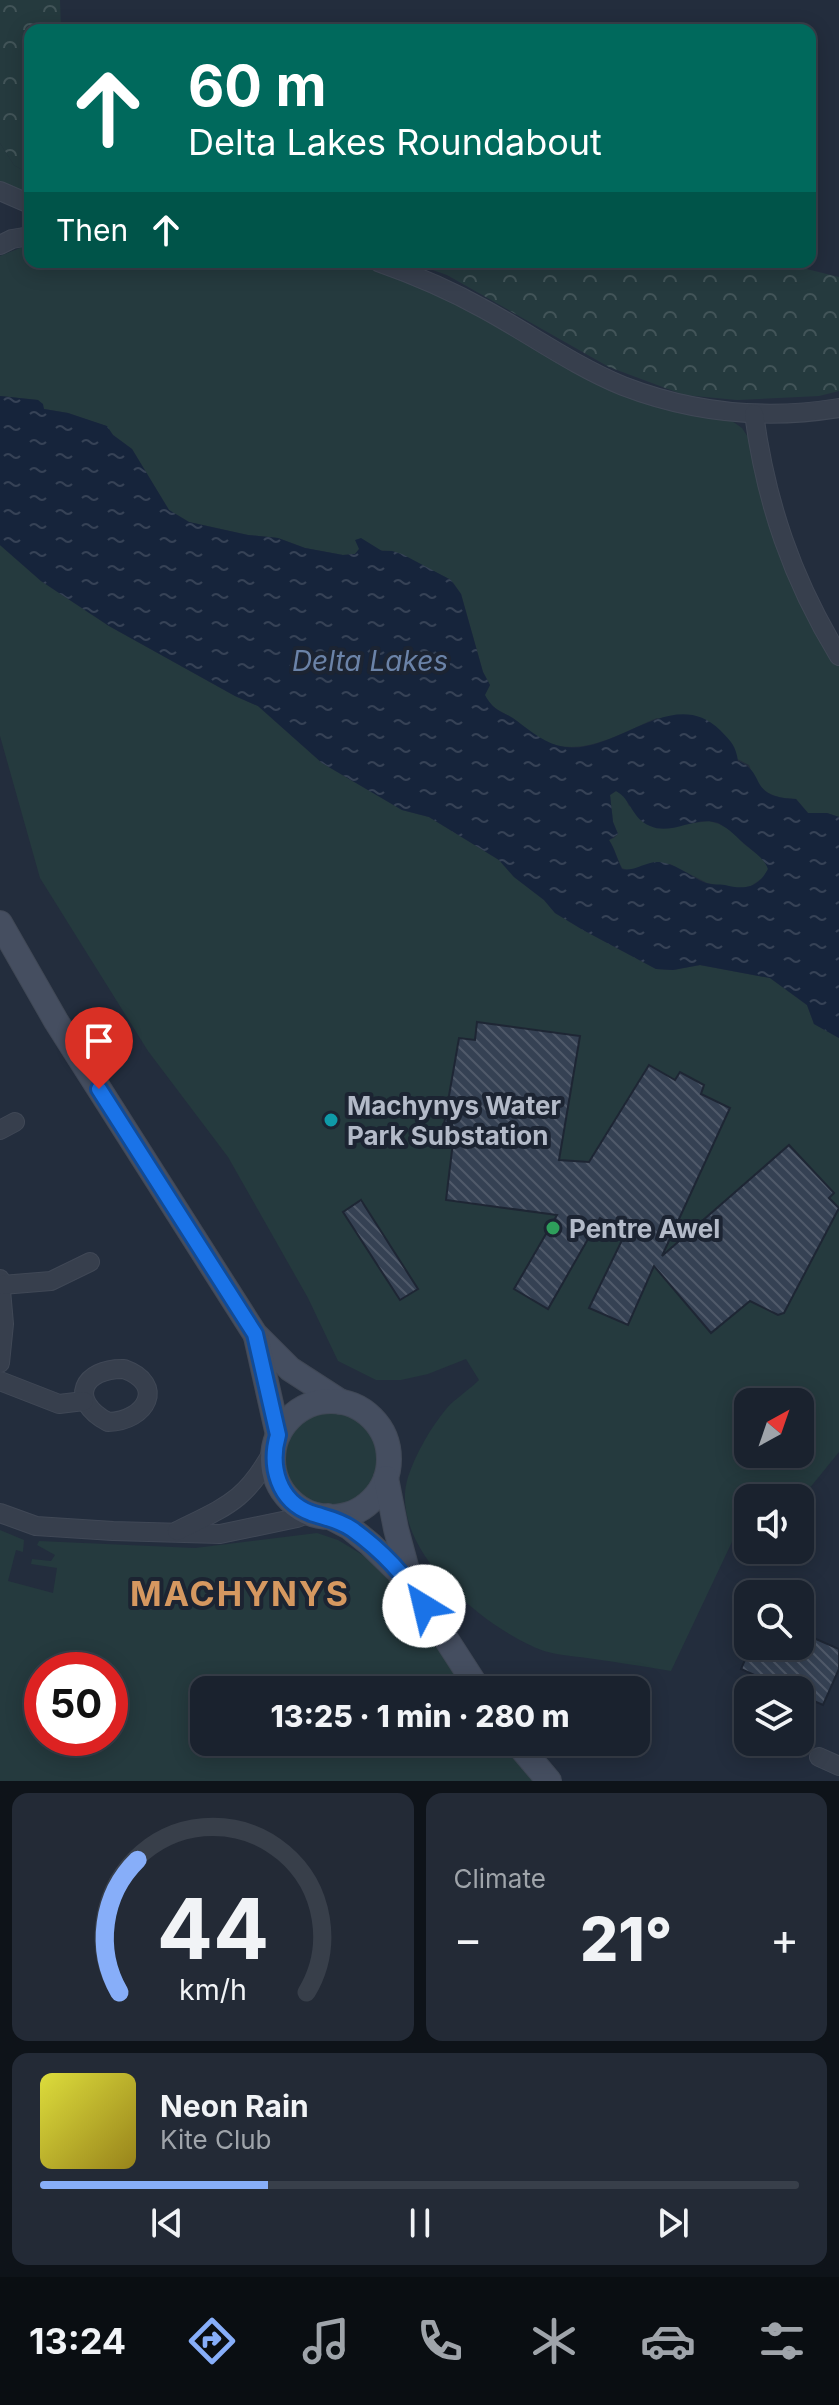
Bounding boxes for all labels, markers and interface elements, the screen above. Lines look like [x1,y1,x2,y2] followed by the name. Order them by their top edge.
[188,52,327,120] text: 60 m
[56,56,160,160] icon: ahead
[188,120,602,164] text: Delta Lakes Roundabout
[144,208,188,252] icon: ahead
[56,212,128,248] text: Then
[292,644,448,678] water label: Delta Lakes
[65,1007,133,1089] pin
[77,1019,121,1063] icon: arrive
[347,1090,561,1151] place label: Machynys Water Park Substation
[322,1111,340,1129] marker: Machynys Water Park Substation
[569,1213,720,1244] place label: Pentre Awel
[544,1219,562,1237] marker: Pentre Awel
[734,1388,814,1468] north arrow
[734,1388,814,1756] map controls
[734,1484,814,1564] button: sound
[382,1564,466,1648] position arrow
[130,1573,350,1614] district label: MACHYNYS
[734,1580,814,1660] button: search
[24,1652,128,1756] speed limit sign: 50
[734,1676,814,1756] button: layers
[271,1698,569,1734] text: 13:25 · 1 min · 280 m
[454,1863,546,1894] text: Climate
[156,1878,269,1979] text: 44
[580,1903,672,1975] text: 21°
[454,1912,483,1966] text: −
[770,1912,799,1966] text: +
[179,1972,247,2007] text: km/h
[160,2088,309,2124] text: Neon Rain
[160,2124,271,2155] text: Kite Club
[145,2201,189,2245] icon: previous
[398,2201,442,2245] icon: pause
[651,2201,695,2245] icon: next
[184,2313,240,2369] icon: directions
[298,2313,354,2369] icon: music
[412,2313,468,2369] icon: phone
[526,2313,582,2369] icon: climate
[640,2313,696,2369] icon: car
[754,2313,810,2369] icon: filters
[29,2319,126,2363] text: 13:24

